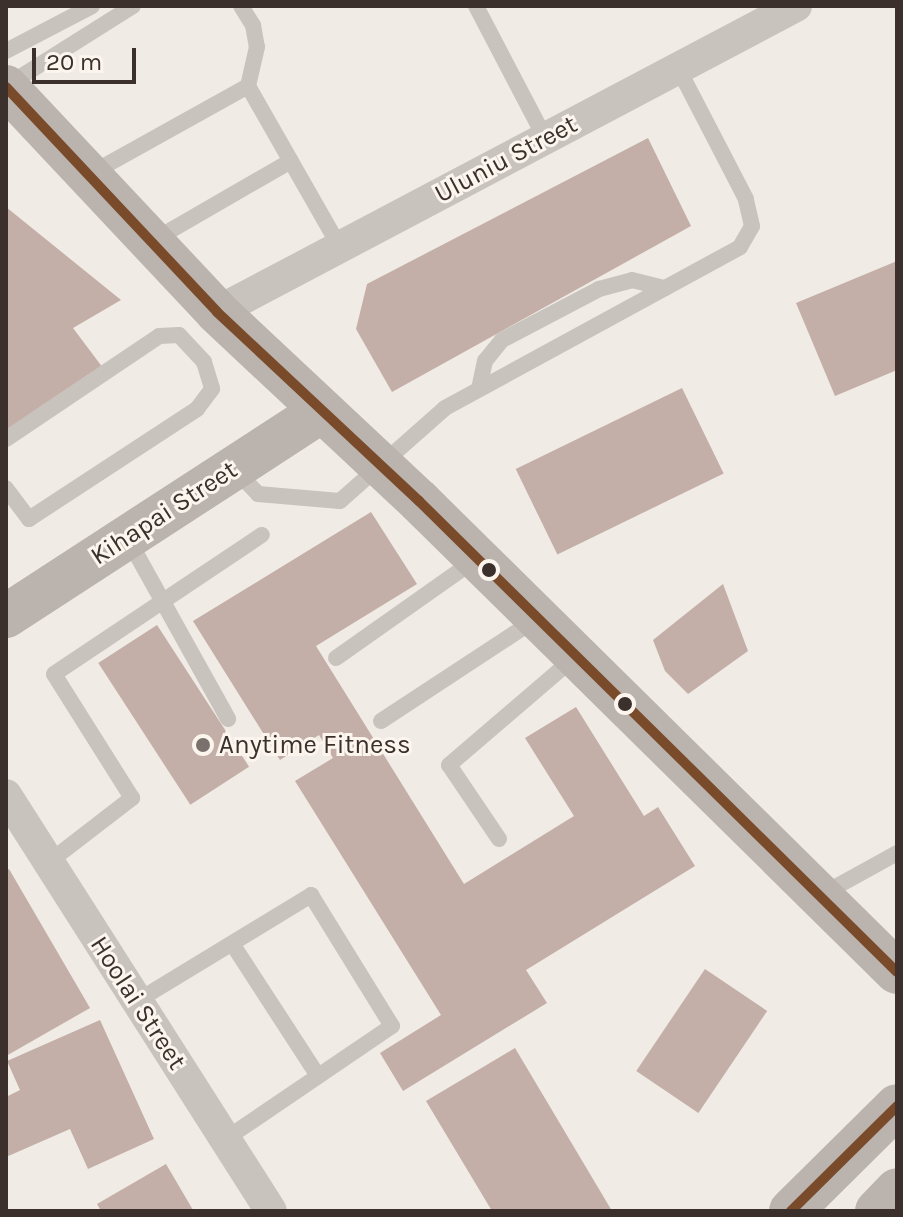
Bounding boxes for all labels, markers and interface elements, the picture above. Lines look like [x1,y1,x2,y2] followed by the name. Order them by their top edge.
[36,32,140,82] scale bar
[46,48,102,76] text: 20 m
[429,108,583,210] street label: Uluniu Street
[85,454,243,572] street label: Kihapai Street
[481,562,497,578] unlabelled marker
[617,696,633,712] unlabelled marker
[219,729,411,761] place label: Anytime Fitness
[194,736,212,754] marker: Anytime Fitness
[83,930,193,1076] street label: Hoolai Street

